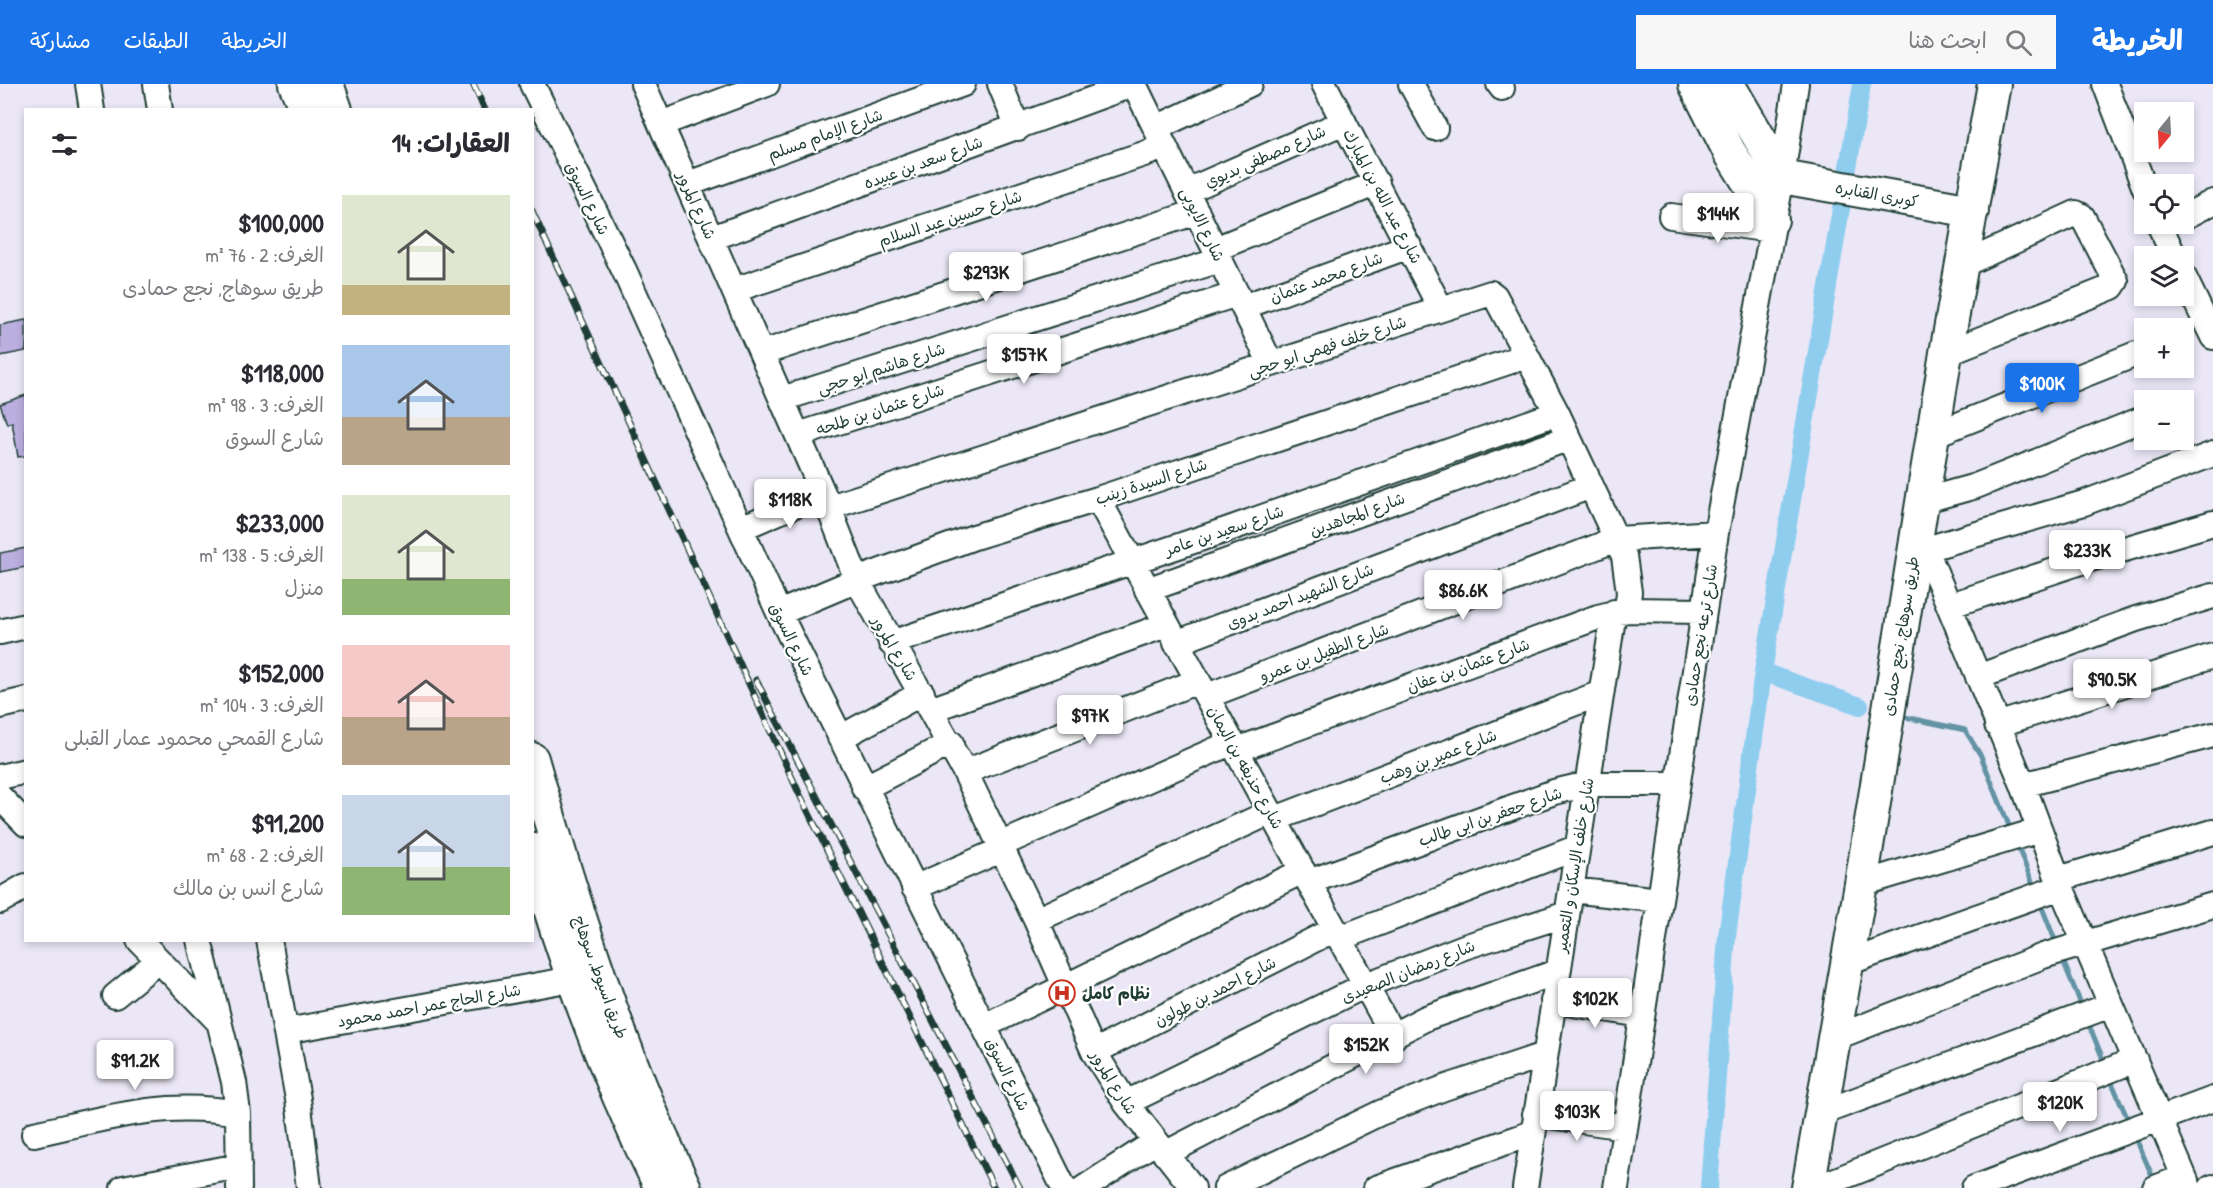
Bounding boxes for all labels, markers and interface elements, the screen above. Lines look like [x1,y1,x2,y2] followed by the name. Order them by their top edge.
[1636,15,2056,69] search box
[2092,21,2183,59] text: الخريطة
[1908,25,1987,55] text: ابحث هنا
[30,26,91,55] text: مشاركة
[124,26,189,55] text: الطبقات
[222,26,287,55] text: الخريطة
[2002,26,2035,59] icon: search
[2134,102,2194,162] north arrow
[2134,102,2194,450] map controls
[764,103,886,167] street label: شارع الإمام مسلم
[1201,119,1330,194] street label: شارع مصطفى بديوي
[392,125,510,160] text: العقارات: 14
[1337,125,1428,268] street label: شارع عبد الله بن المبارك
[48,128,81,161] icon: filters
[861,130,986,195] street label: شارع سعد بن عبيده
[560,158,615,239] street label: شارع السوق
[671,166,722,243] street label: شارع المرور
[2134,174,2194,234] button: locate
[1834,176,1921,212] street label: كوبرى القنابره
[1175,183,1230,265] street label: شارع الايوبى
[875,184,1025,253] street label: شارع حسين عبد السلام
[1676,193,1760,244] pin: $144K
[1697,199,1739,226] text: $144K
[238,205,324,240] text: $100,000
[390,219,462,291] icon: home
[205,241,324,268] text: الغرف: 2 · 76 m²
[1266,246,1386,309] street label: شارع محمد عثمان
[2134,246,2194,306] button: layers
[944,252,1028,303] pin: $293K
[963,258,1009,285] text: $293K
[122,274,324,301] text: طريق سوهاج, نجع حمادى
[1245,310,1410,386] street label: شارع خلف فهمي ابو حجى
[2134,318,2194,378] button: +
[982,334,1066,385] pin: $157K
[814,337,948,401] street label: شارع هاشم ابو حجى
[1001,340,1047,367] text: $157K
[240,355,324,390] text: $118,000
[2000,363,2084,414] pin: $100K
[390,369,462,441] icon: home
[2019,369,2065,396] text: $100K
[813,378,947,441] street label: شارع عثمان بن طلحه
[2134,390,2194,450] button: −
[208,391,324,418] text: الغرف: 3 · 98 m²
[225,424,324,451] text: شارع السوق
[1092,453,1210,510] street label: شارع السيدة زينب
[748,479,832,530] pin: $118K
[768,485,812,512] text: $118K
[1306,487,1408,542] street label: شارع المجاهدين
[1160,499,1287,562] street label: شارع سعيد بن عامر
[235,505,324,540] text: $233,000
[390,519,462,591] icon: home
[2045,530,2129,581] pin: $233K
[2063,536,2111,563] text: $233K
[199,541,324,568] text: الغرف: 5 · 138 m²
[1877,555,1924,718] street label: طريق سوهاج, نجع حمادى
[1223,558,1377,635] street label: شارع الشهيد احمد بدوى
[1678,562,1723,708] street label: شارع ترعه نجع حمادى
[1414,570,1512,621] pin: $86.6K
[285,574,324,601] text: منزل
[1438,576,1488,603] text: $86.6K
[764,599,819,680] street label: شارع السوق
[865,610,923,685] street label: شارع المرور
[1254,617,1392,688] street label: شارع الطفيل بن عمرو
[1403,633,1533,698] street label: شارع عثمان بن عفان
[238,655,324,690] text: $152,000
[2063,659,2161,710] pin: $90.5K
[2087,665,2137,692] text: $90.5K
[390,669,462,741] icon: home
[200,691,324,718] text: الغرف: 3 · 104 m²
[1054,695,1126,746] pin: $97K
[1071,701,1109,728] text: $97K
[1202,701,1289,833] street label: شارع حذيفه بن اليمان
[64,724,324,751] text: شارع القمحي محمود عمار القبلى
[1376,724,1500,789] street label: شارع عمير بن وهب
[1549,776,1600,956] street label: شارع خلف الإسكان و التعمير
[1415,781,1565,852] street label: شارع جعفر بن ابى طالب
[251,805,324,840] text: $91,200
[390,819,462,891] icon: home
[207,841,324,868] text: الغرف: 2 · 68 m²
[173,874,324,901] text: شارع انس بن مالك
[568,912,634,1042] street label: طريق اسيوط, سوهاج
[1338,934,1478,1009] street label: شارع رمضان الصعيدى
[1150,951,1280,1032] street label: شارع احمد بن طولون
[335,978,523,1033] street label: شارع الحاج عمر احمد محمود
[1047,978,1077,1008] hospital icon: نظام كامل
[1553,978,1637,1029] pin: $102K
[1082,982,1150,1006] place label: نظام كامل
[1572,984,1618,1011] text: $102K
[1324,1024,1408,1075] pin: $152K
[1343,1030,1389,1057] text: $152K
[980,1034,1035,1115] street label: شارع السوق
[86,1040,184,1091] pin: $91.2K
[1084,1044,1143,1119] street label: شارع المرور
[111,1046,159,1073] text: $91.2K
[2018,1082,2102,1133] pin: $120K
[2037,1088,2083,1115] text: $120K
[1535,1091,1619,1142] pin: $103K
[1554,1097,1600,1124] text: $103K

